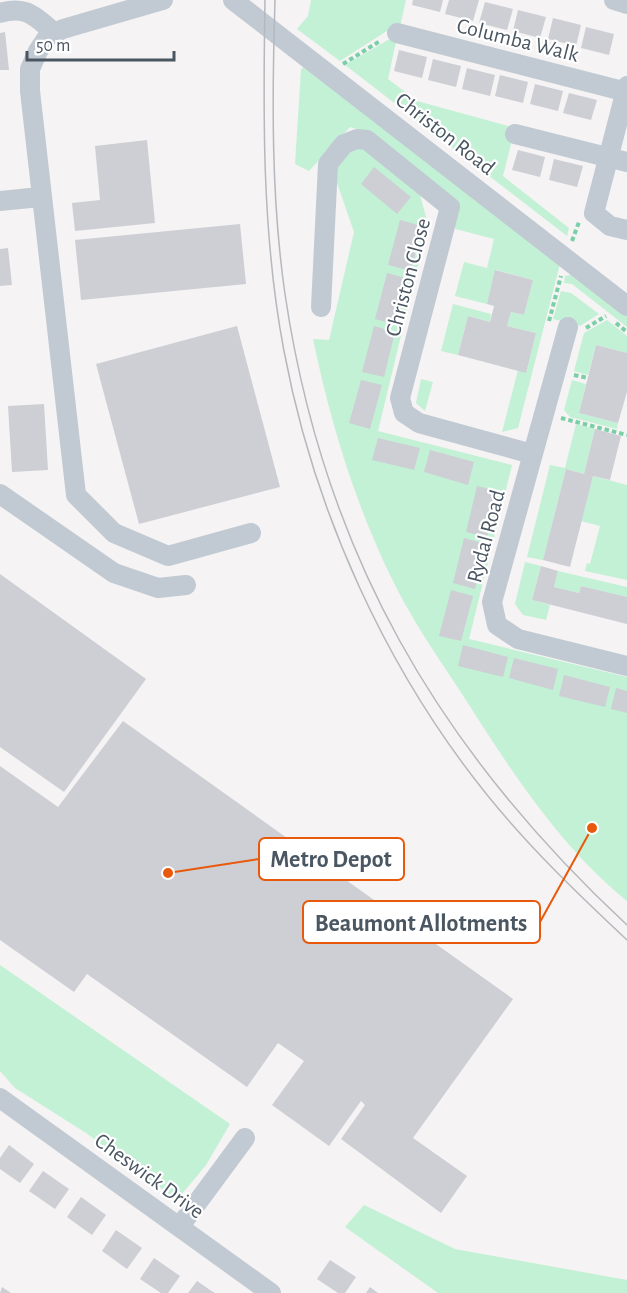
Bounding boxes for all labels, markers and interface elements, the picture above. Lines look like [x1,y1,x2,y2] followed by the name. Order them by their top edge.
[454,14,581,66] street label: Columba Walk
[27,24,174,62] scale bar
[36,37,70,55] text: 50 m
[392,88,499,179] street label: Christon Road
[382,216,434,339] street label: Christon Close
[463,487,509,585] street label: Rydal Road
[259,838,404,880] callout: Metro Depot
[270,848,392,872] text: Metro Depot
[303,901,540,943] callout: Beaumont Allotments
[315,912,527,936] text: Beaumont Allotments
[91,1129,208,1223] street label: Cheswick Drive

